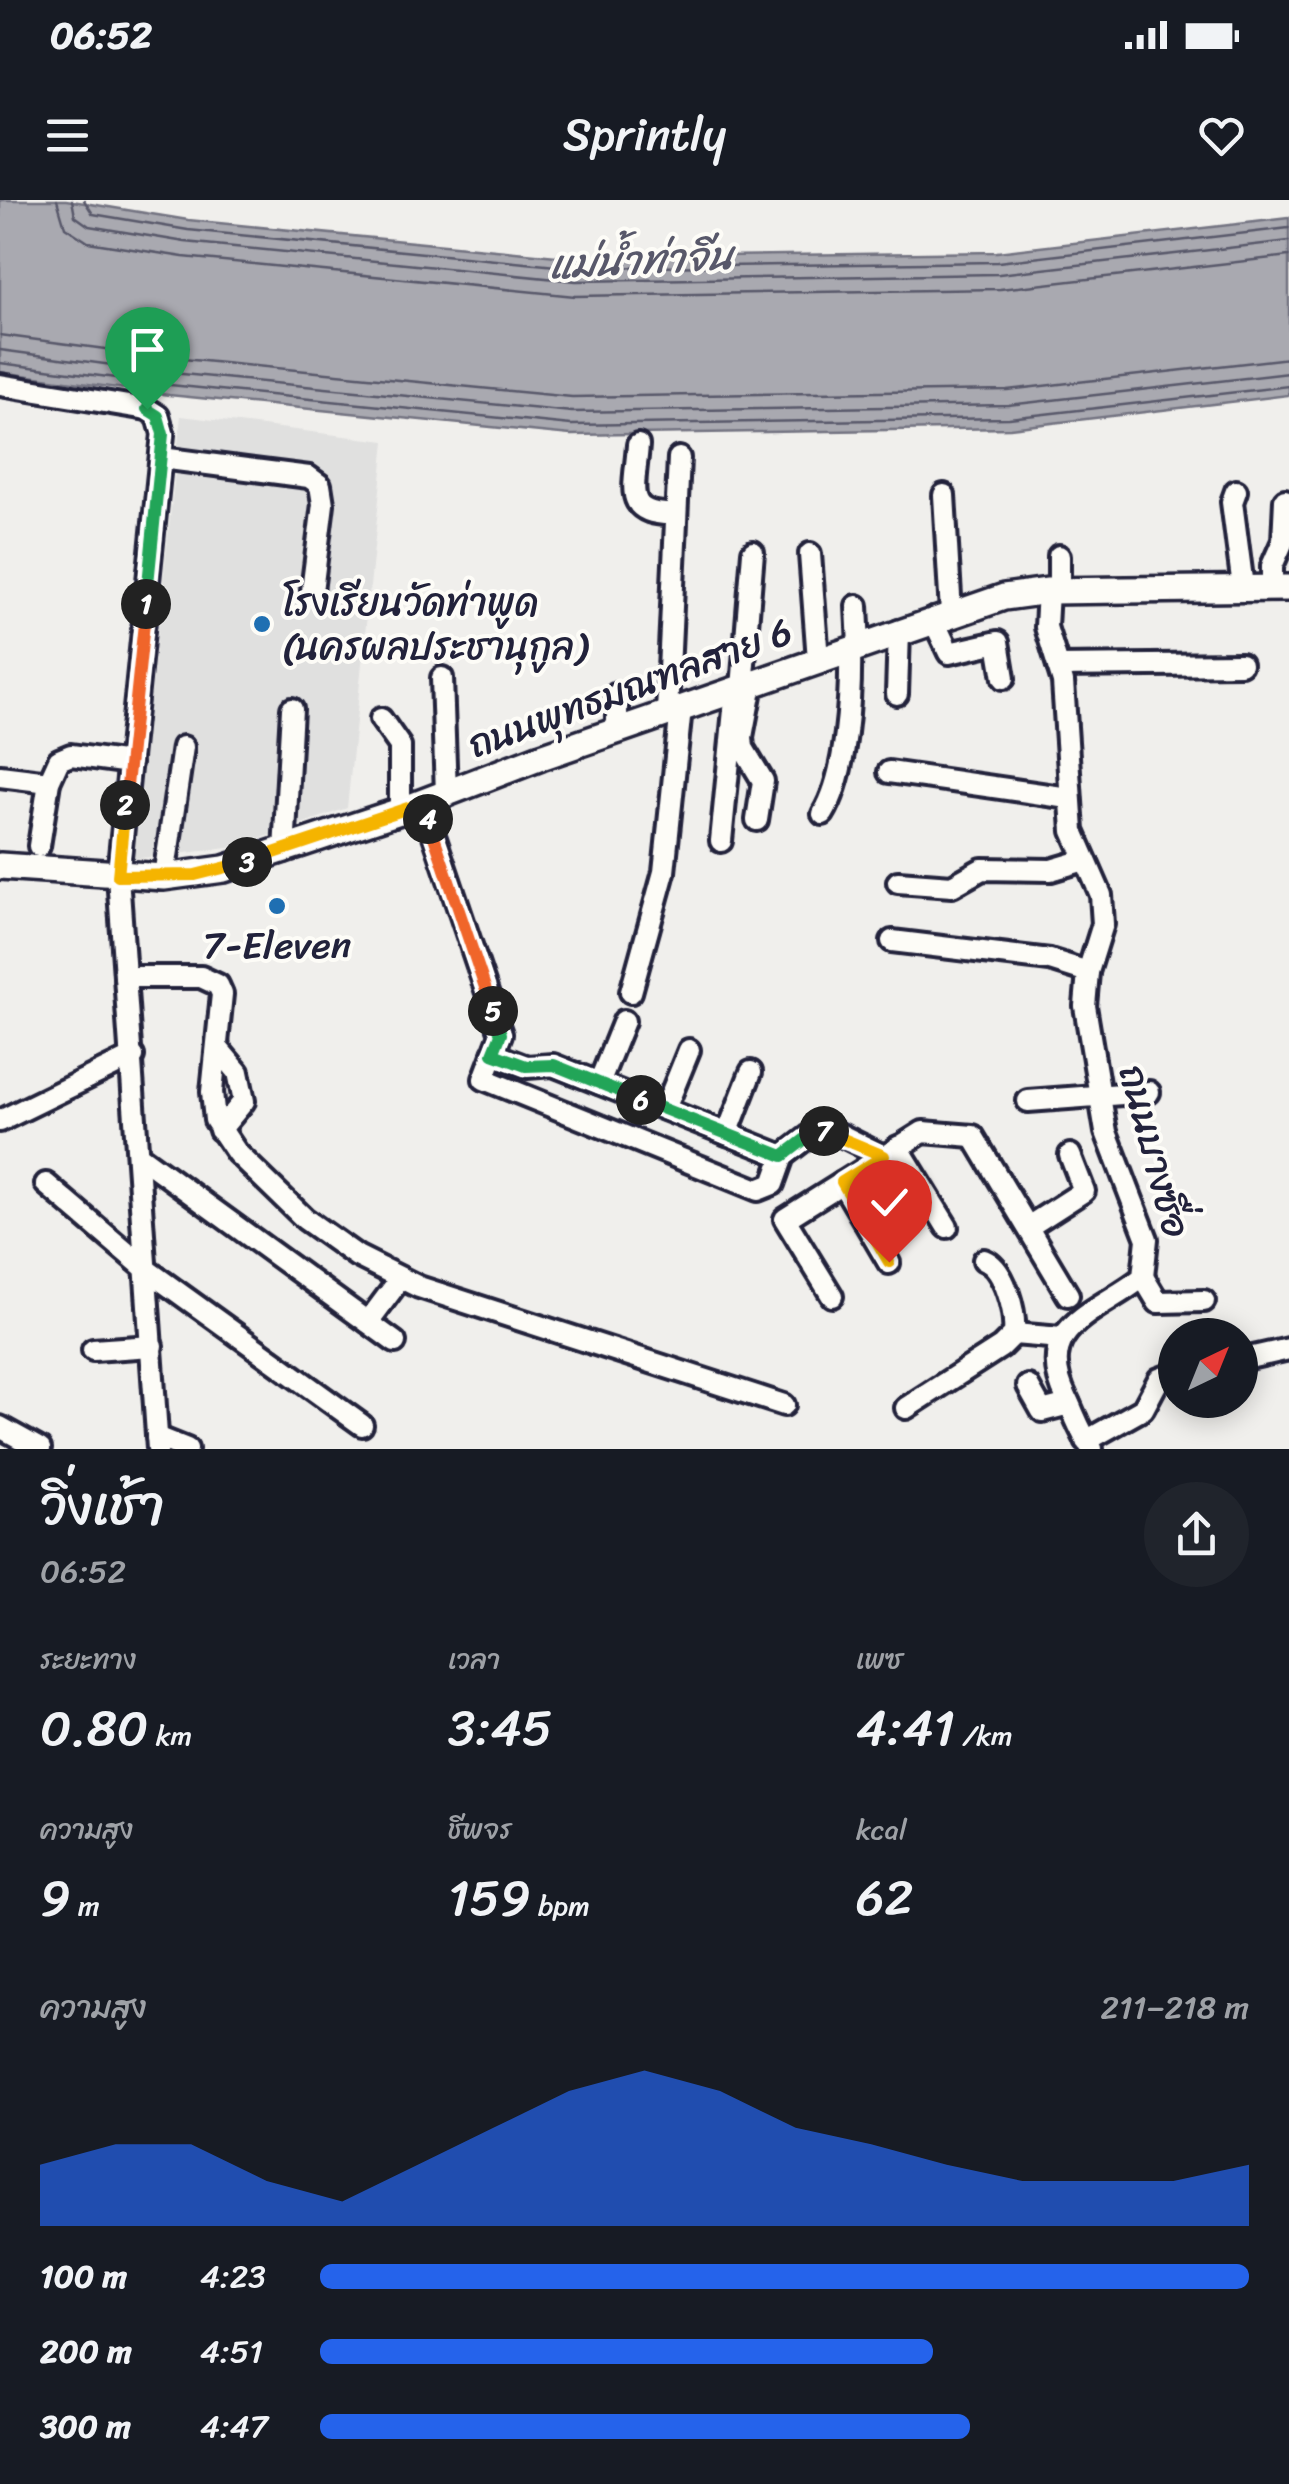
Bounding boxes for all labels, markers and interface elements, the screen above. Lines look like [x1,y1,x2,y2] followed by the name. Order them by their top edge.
[50,2,152,69] text: 06:52
[563,95,726,175] text: Sprintly
[40,108,95,163] icon: menu
[1194,108,1249,163] icon: heart
[547,220,738,300] water label: แม่น้ำท่าจีน
[105,307,190,410] pin
[120,322,175,377] icon: arrive
[282,569,589,680] place label: โรงเรียนวัดท่าพูด (นครผลประชานุกูล)
[121,579,171,629] pin: 1
[140,579,152,628] text: 1
[458,598,802,778] street label: ถนนพุทธมณฑลสาย 6
[251,613,273,635] marker: โรงเรียนวัดท่าพูด (นครผลประชานุกูล)
[100,780,150,830] pin: 2
[117,780,133,829] text: 2
[403,794,453,844] pin: 4
[419,794,437,843] text: 4
[222,837,272,887] pin: 3
[239,837,255,886] text: 3
[266,895,288,917] marker: 7-Eleven
[203,912,351,979] place label: 7-Eleven
[468,986,518,1036] pin: 5
[484,986,502,1035] text: 5
[1099,1057,1209,1245] street label: ถนนบางซื่อ
[616,1075,666,1125] pin: 6
[633,1075,649,1124] text: 6
[799,1106,849,1156] pin: 7
[816,1106,832,1155] text: 7
[847,1160,932,1263] pin
[862,1175,917,1230] icon: check
[1158,1318,1258,1418] north arrow
[1158,1318,1258,1418] map controls
[40,1457,165,1554] text: วิ่งเช้า
[1144,1482,1249,1587] button: share
[40,1543,126,1600] text: 06:52
[40,1635,136,1684] text: ระยะทาง
[448,1635,501,1684] text: เวลา
[856,1635,902,1684] text: เพซ
[40,1684,148,1773] text: 0.80
[448,1684,552,1773] text: 3:45
[856,1684,955,1773] text: 4:41
[148,1711,192,1760] text: km
[955,1711,1013,1760] text: /km
[40,1805,133,1854] text: ความสูง
[448,1805,512,1854] text: ชีพจร
[856,1805,907,1854] text: kcal
[40,1854,71,1943] text: 9
[448,1854,531,1943] text: 159
[856,1854,913,1943] text: 62
[71,1881,100,1930] text: m
[531,1881,590,1930] text: bpm
[40,1979,146,2036] text: ความสูง
[1101,1979,1249,2036] text: 211–218 m
[40,2248,127,2305] text: 100 m
[200,2248,266,2305] text: 4:23
[40,2323,132,2380] text: 200 m
[200,2323,263,2380] text: 4:51
[40,2398,131,2455] text: 300 m
[200,2398,268,2455] text: 4:47

